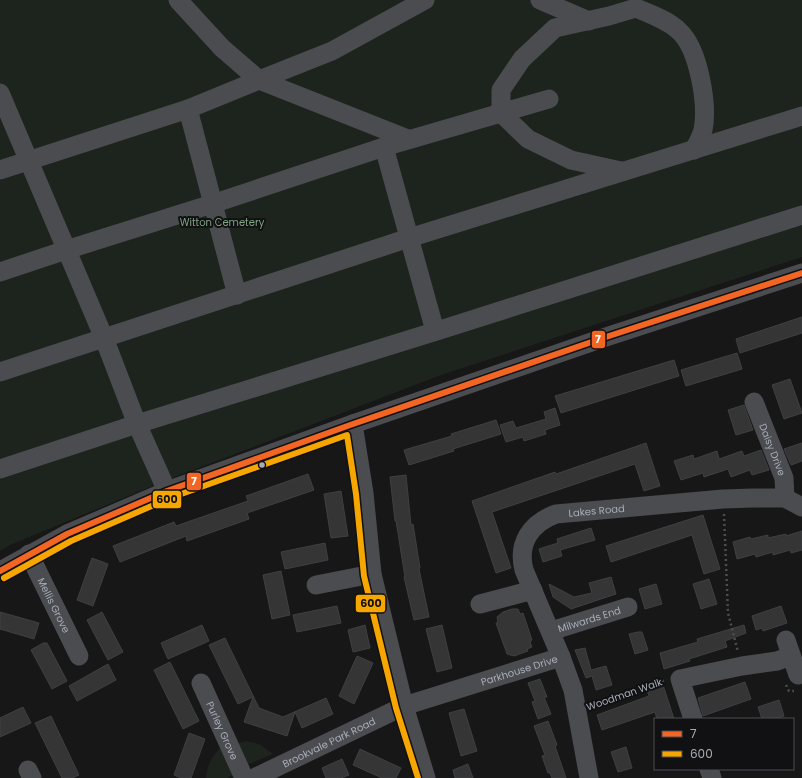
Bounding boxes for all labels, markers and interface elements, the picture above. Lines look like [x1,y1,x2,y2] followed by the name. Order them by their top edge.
[180,215,265,230] park label: Witton Cemetery
[591,330,606,349] line badge: 7
[595,331,601,347] text: 7
[755,421,789,478] street label: Daisy Drive
[257,460,267,470] unlabelled marker
[186,472,202,491] line badge: 7
[191,473,197,489] text: 7
[152,490,182,509] line badge: 600
[156,491,178,507] text: 600
[568,501,625,521] street label: Lakes Road
[34,575,74,636] street label: Mellis Grove
[355,594,386,613] line badge: 600
[360,595,382,611] text: 600
[556,603,623,636] street label: Milwards End
[479,651,560,690] street label: Parkhouse Drive
[584,674,665,715] street label: Woodman Walk
[202,699,242,762] street label: Purley Grove
[280,714,378,771] street label: Brookvale Park Road
[654,718,794,770] legend
[690,725,697,742] text: 7
[690,745,713,762] text: 600

